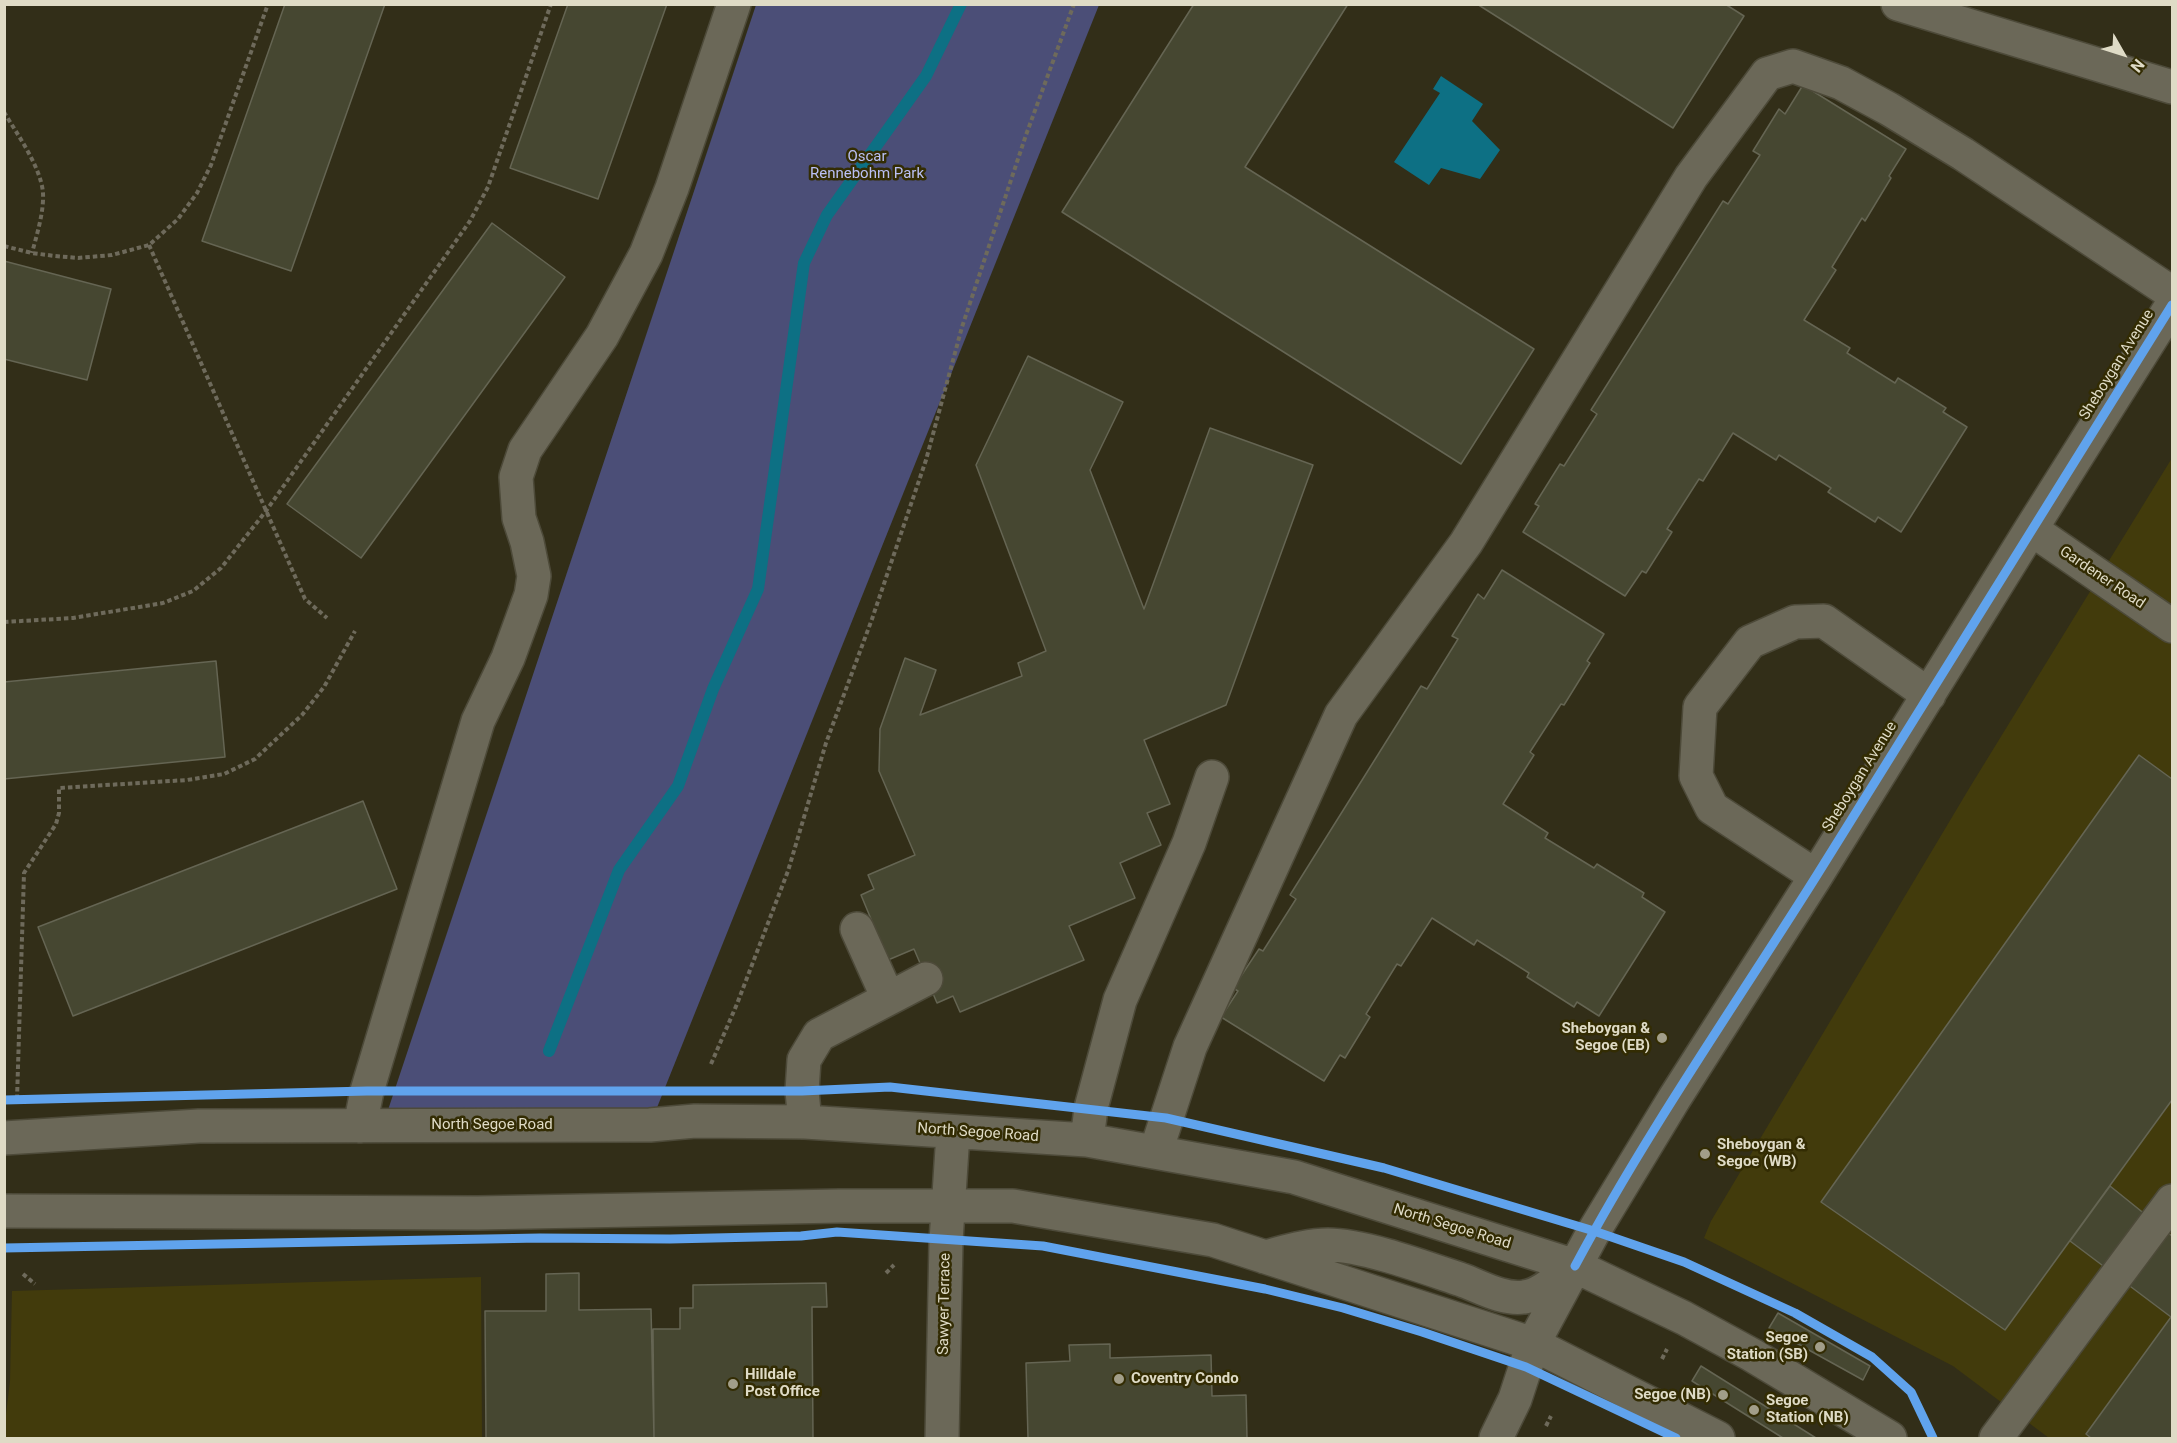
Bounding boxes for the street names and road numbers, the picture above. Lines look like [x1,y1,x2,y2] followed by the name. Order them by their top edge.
[2076,307,2158,423] street label: Sheboygan Avenue
[2056,543,2148,613] street label: Gardener Road
[1819,719,1901,835] street label: Sheboygan Avenue
[431,1116,553,1134] street label: North Segoe Road
[917,1120,1039,1146] street label: North Segoe Road
[1391,1201,1513,1253] street label: North Segoe Road
[935,1253,955,1355] street label: Sawyer Terrace

